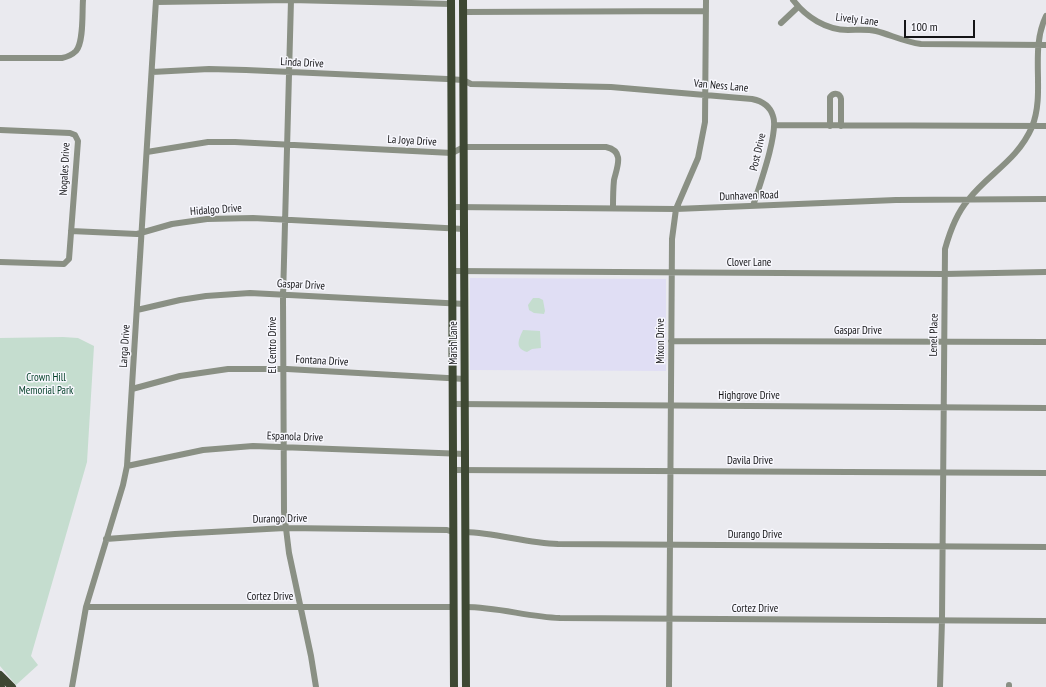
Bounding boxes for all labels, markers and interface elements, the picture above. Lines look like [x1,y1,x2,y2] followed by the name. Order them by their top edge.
[835,11,879,29] street label: Lively Lane
[906,12,977,38] scale bar
[911,19,938,34] text: 100 m
[280,55,324,71] street label: Linda Drive
[693,77,749,95] street label: Van Ness Lane
[747,132,769,172] street label: Post Drive
[387,133,437,149] street label: La Joya Drive
[57,142,73,196] street label: Nogales Drive
[719,188,779,204] street label: Dunhaven Road
[190,202,242,218] street label: Hidalgo Drive
[727,256,771,270] street label: Clover Lane
[277,277,325,293] street label: Gaspar Drive
[927,313,941,357] street label: Lenel Place
[266,317,280,373] street label: El Centro Drive
[654,318,668,364] street label: Mixon Drive
[447,321,461,365] street label: Marsh Lane
[117,324,133,368] street label: Larga Drive
[834,324,882,338] street label: Gaspar Drive
[295,353,349,369] street label: Fontana Drive
[19,371,73,397] park label: Crown Hill Memorial Park
[718,389,780,403] street label: Highgrove Drive
[267,429,323,445] street label: Espanola Drive
[727,454,773,468] street label: Davila Drive
[253,512,307,526] street label: Durango Drive
[728,528,782,542] street label: Durango Drive
[247,590,293,604] street label: Cortez Drive
[732,602,778,616] street label: Cortez Drive

